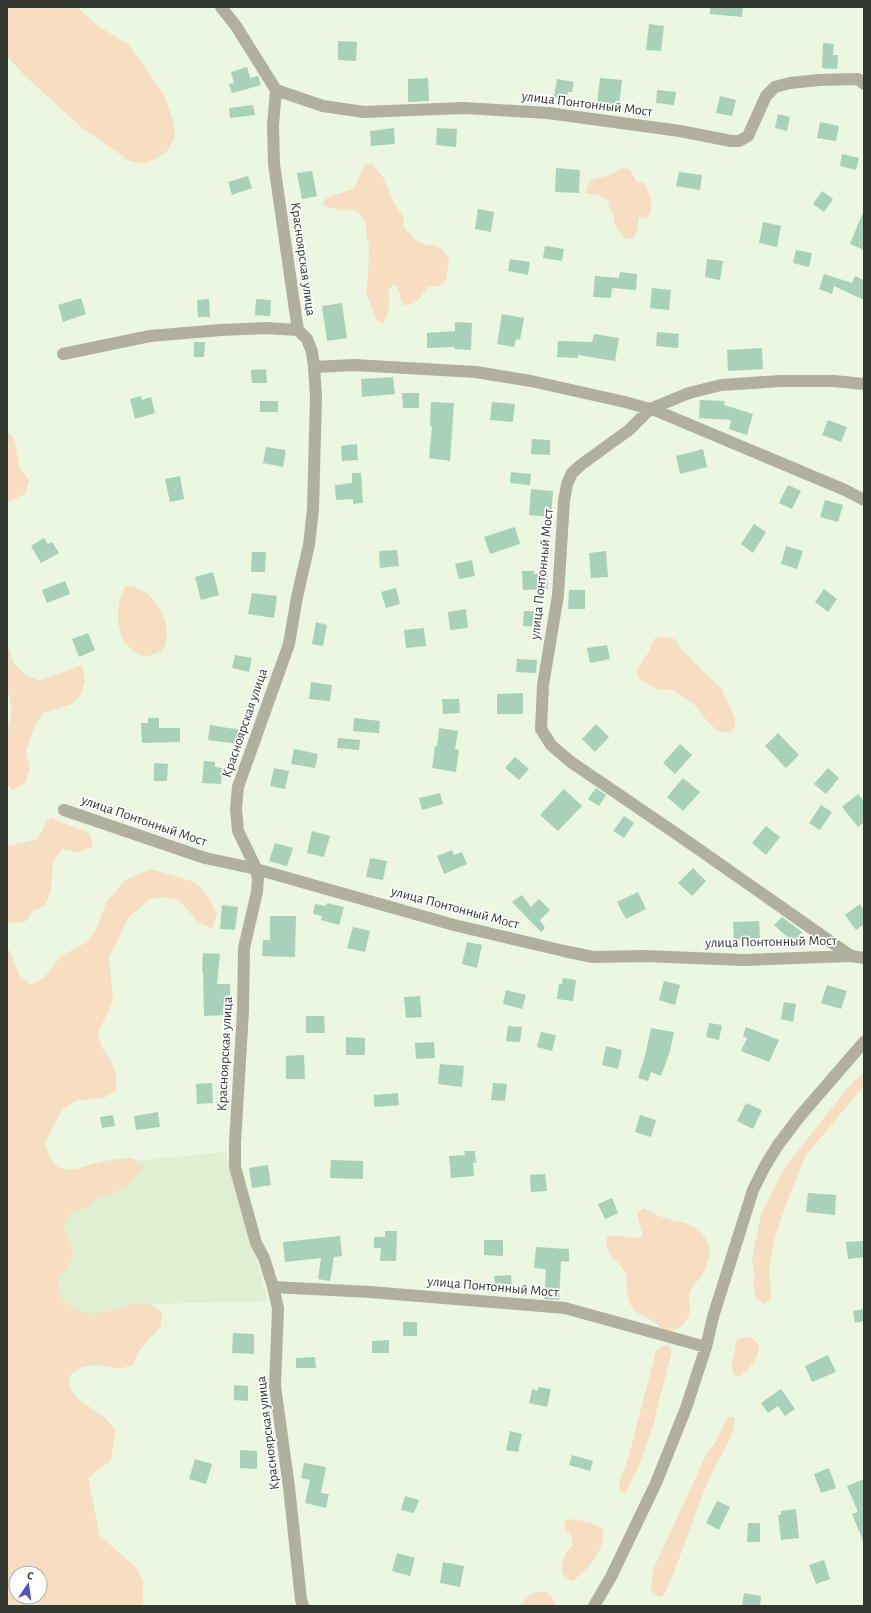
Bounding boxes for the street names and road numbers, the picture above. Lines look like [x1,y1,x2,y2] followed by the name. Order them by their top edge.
[520,89,654,119] street label: улица Понтонный Мост
[288,201,318,317] street label: Красноярская улица
[528,507,556,641] street label: улица Понтонный Мост
[220,666,270,779] street label: Красноярская улица
[79,793,209,849] street label: улица Понтонный Мост
[389,884,521,932] street label: улица Понтонный Мост
[704,934,838,950] street label: улица Понтонный Мост
[215,996,235,1112] street label: Красноярская улица
[426,1274,560,1300] street label: улица Понтонный Мост
[254,1375,282,1491] street label: Красноярская улица

